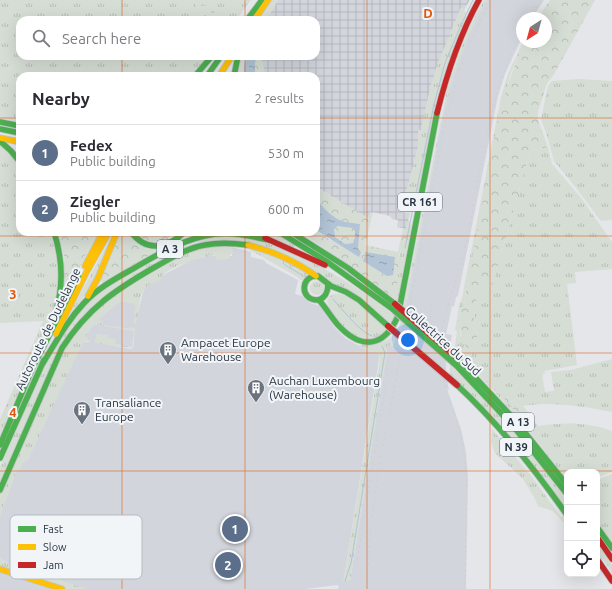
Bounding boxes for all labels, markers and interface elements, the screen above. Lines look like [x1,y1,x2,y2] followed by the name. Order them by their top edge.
[423,6,433,20] text: D
[516,12,552,48] north arrow
[16,16,320,60] search box
[30,27,52,49] icon: search
[62,30,141,47] text: Search here
[32,89,90,108] text: Nearby
[254,91,304,105] text: 2 results
[70,137,113,154] text: Fedex
[41,146,49,160] text: 1
[268,146,304,160] text: 530 m
[70,154,156,168] text: Public building
[70,193,120,210] text: Ziegler
[398,193,442,211] road number: CR 161
[41,202,49,216] text: 2
[268,202,304,216] text: 600 m
[70,210,156,224] text: Public building
[157,240,183,258] road number: A 3
[12,266,83,392] street label: Autoroute de Dudelange
[9,287,17,301] text: 3
[403,303,484,378] street label: Collectrice du Sud
[398,330,418,350] your location
[181,336,271,363] place label: Ampacet Europe Warehouse
[158,340,178,365] building icon: Ampacet Europe Warehouse
[269,374,380,402] place label: Auchan Luxembourg (Warehouse)
[246,378,266,403] building icon: Auchan Luxembourg (Warehouse)
[95,396,161,423] place label: Transaliance Europe
[72,400,92,425] building icon: Transaliance Europe
[9,405,17,419] text: 4
[502,413,534,431] road number: A 13
[500,438,532,456] road number: N 39
[564,469,600,577] map controls
[564,469,600,505] button: +
[564,505,600,541] button: −
[222,514,248,544] pin: 1
[10,515,142,579] legend
[43,523,64,535] text: Fast
[43,541,67,553] text: Slow
[564,541,600,577] button: locate
[215,550,241,580] pin: 2
[43,559,64,571] text: Jam

